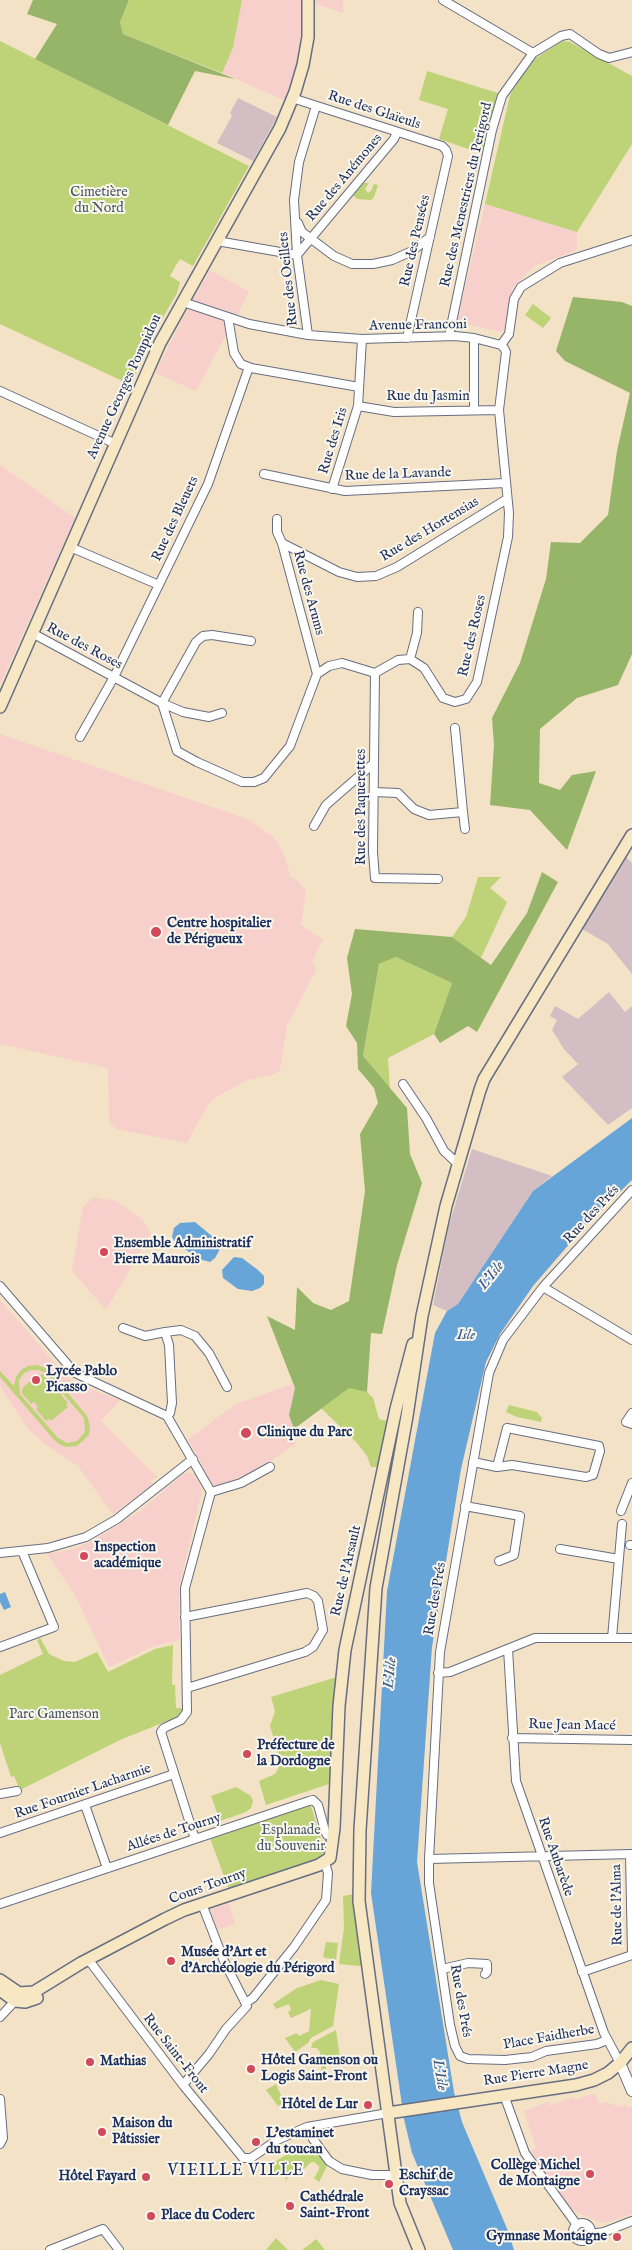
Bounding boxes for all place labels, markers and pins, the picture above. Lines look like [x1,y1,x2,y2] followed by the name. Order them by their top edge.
[167,916,271,949] place label: Centre hospitalier de Périgueux
[149,925,163,939] marker: Centre hospitalier de Périgueux
[114,1236,251,1268] place label: Ensemble Administratif Pierre Maurois
[98,1246,110,1258] marker: Ensemble Administratif Pierre Maurois
[46,1364,117,1396] place label: Lycée Pablo Picasso
[30,1374,42,1386] marker: Lycée Pablo Picasso
[257,1425,352,1441] place label: Clinique du Parc
[239,1426,253,1440] marker: Clinique du Parc
[94,1540,161,1572] place label: Inspection académique
[78,1550,90,1562] marker: Inspection académique
[257,1738,335,1770] place label: Préfecture de la Dordogne
[241,1748,253,1760] marker: Préfecture de la Dordogne
[181,1945,334,1978] place label: Musée d'Art et d'Archéologie du Périgord
[165,1955,177,1967] marker: Musée d'Art et d'Archéologie du Périgord
[261,2053,378,2086] place label: Hôtel Gamenson ou Logis Saint-Front
[100,2054,146,2070] place label: Mathias
[84,2056,96,2068] marker: Mathias
[245,2063,257,2075] marker: Hôtel Gamenson ou Logis Saint-Front
[281,2097,358,2113] place label: Hôtel de Lur
[362,2099,374,2111] marker: Hôtel de Lur
[112,2116,173,2148] place label: Maison du Pâtissier
[96,2126,108,2138] marker: Maison du Pâtissier
[266,2126,334,2158] place label: L'estaminet du toucan
[250,2136,262,2148] marker: L'estaminet du toucan
[491,2158,580,2190] place label: Collège Michel de Montaigne
[399,2168,453,2200] place label: Eschif de Crayssac
[584,2168,596,2180] marker: Collège Michel de Montaigne
[59,2169,136,2185] place label: Hôtel Fayard
[140,2171,152,2183] marker: Hôtel Fayard
[383,2178,395,2190] marker: Eschif de Crayssac
[300,2190,369,2222] place label: Cathédrale Saint-Front
[284,2200,296,2212] marker: Cathédrale Saint-Front
[161,2208,255,2224] place label: Place du Coderc
[145,2210,157,2222] marker: Place du Coderc
[486,2229,607,2245] place label: Gymnase Montaigne
[611,2231,623,2243] marker: Gymnase Montaigne

